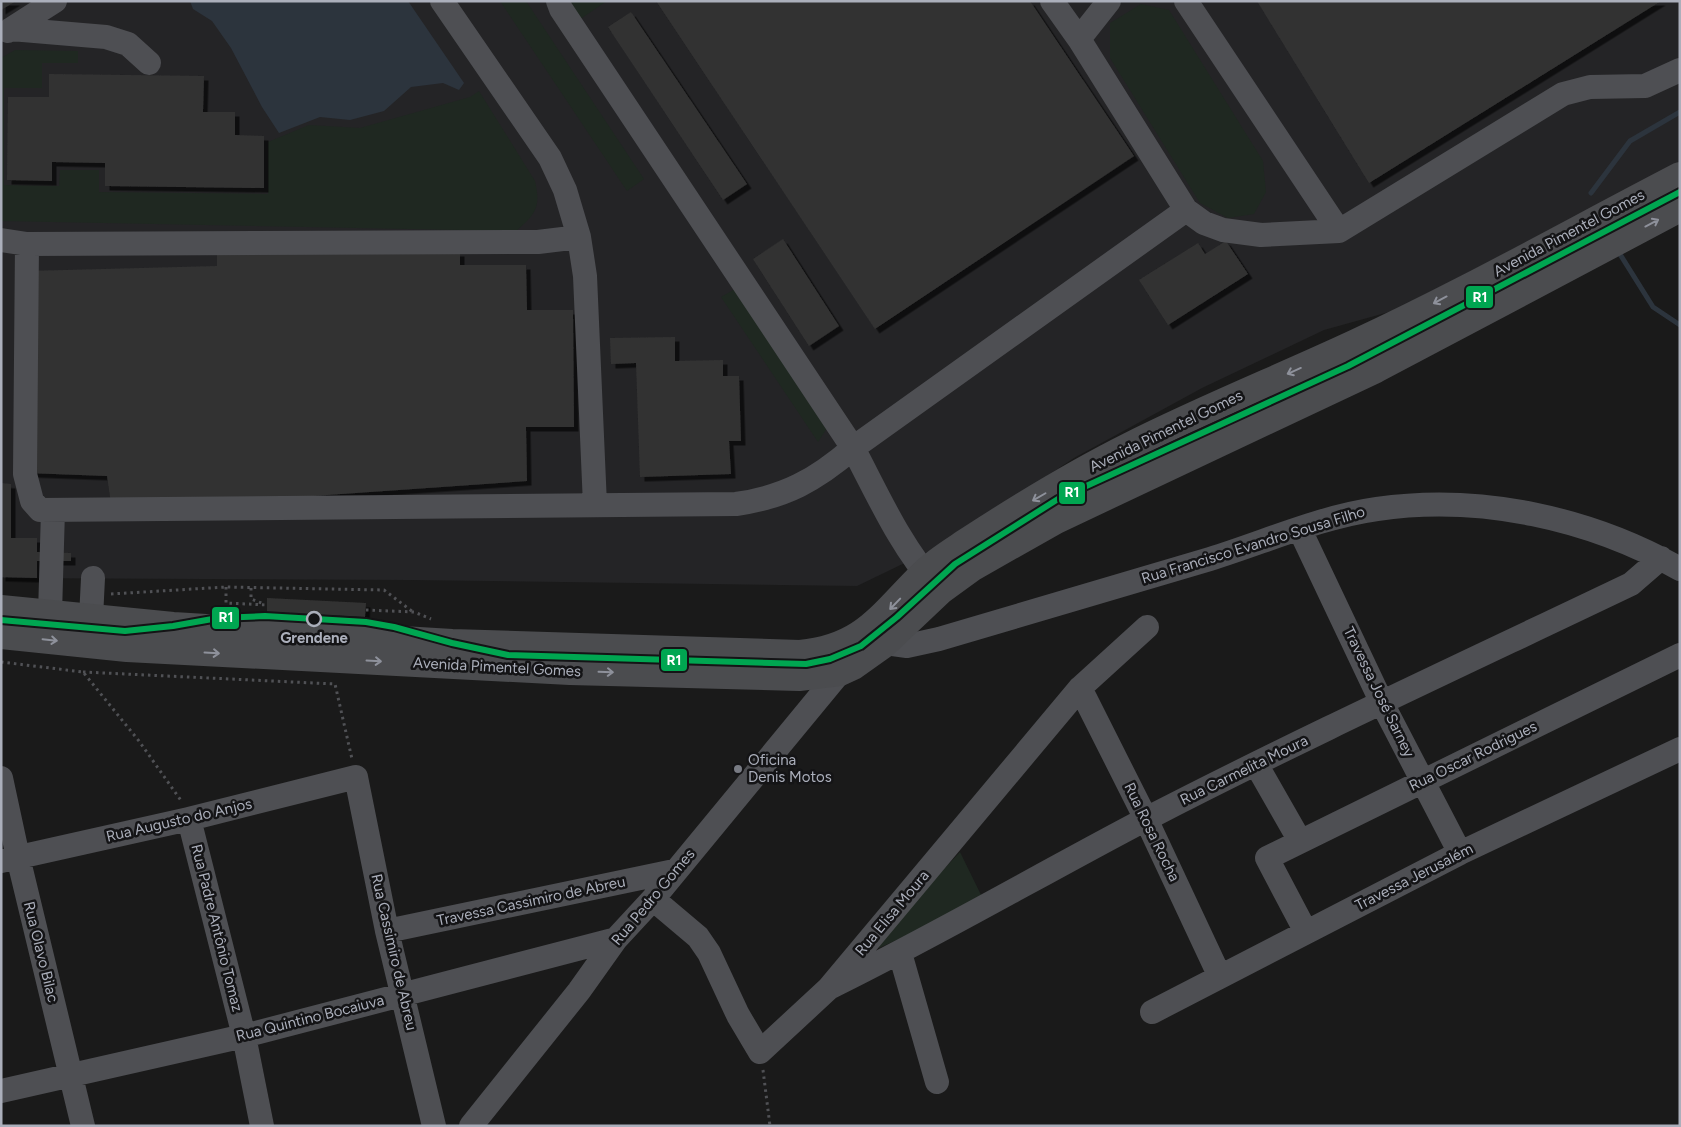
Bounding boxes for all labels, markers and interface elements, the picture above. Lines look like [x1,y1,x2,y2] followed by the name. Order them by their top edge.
[1491,186,1647,280] street label: Avenida Pimentel Gomes
[1644,218,1659,227] one-way arrow
[1465,285,1494,309] line badge: R1
[1473,289,1487,306] text: R1
[1433,296,1448,305] one-way arrow
[1287,367,1302,377] one-way arrow
[1086,386,1246,476] street label: Avenida Pimentel Gomes
[1058,481,1086,505] line badge: R1
[1065,484,1079,501] text: R1
[1031,492,1046,502] one-way arrow
[1139,502,1367,588] street label: Rua Francisco Evandro Sousa Filho
[889,598,901,610] one-way arrow
[211,606,240,630] line badge: R1
[219,609,233,626] text: R1
[306,611,322,627] marker: Grendene
[1340,624,1418,760] street label: Travessa José Sarney
[280,629,349,647] place label: Grendene
[41,635,57,645] one-way arrow
[203,648,219,657] one-way arrow
[660,648,688,672] line badge: R1
[667,652,681,669] text: R1
[413,654,581,680] street label: Avenida Pimentel Gomes
[366,657,382,666] one-way arrow
[598,667,614,676] one-way arrow
[1406,717,1540,795] street label: Rua Oscar Rodrigues
[1177,731,1311,809] street label: Rua Carmelita Moura
[748,751,832,786] place label: Oficina Denis Motos
[732,763,744,775] marker: Oficina Denis Motos
[1120,780,1184,884] street label: Rua Rosa Rocha
[104,794,254,846] street label: Rua Augusto do Anjos
[1352,840,1476,914] street label: Travessa Jerusalém
[187,842,247,1014] street label: Rua Padre Antônio Tomaz
[607,845,699,949] street label: Rua Pedro Gomes
[851,867,933,959] street label: Rua Elisa Moura
[367,872,421,1032] street label: Rua Cassimiro de Abreu
[435,872,627,930] street label: Travessa Cassimiro de Abreu
[20,900,62,1004] street label: Rua Olavo Bilac
[234,991,386,1045] street label: Rua Quintino Bocaiuva

